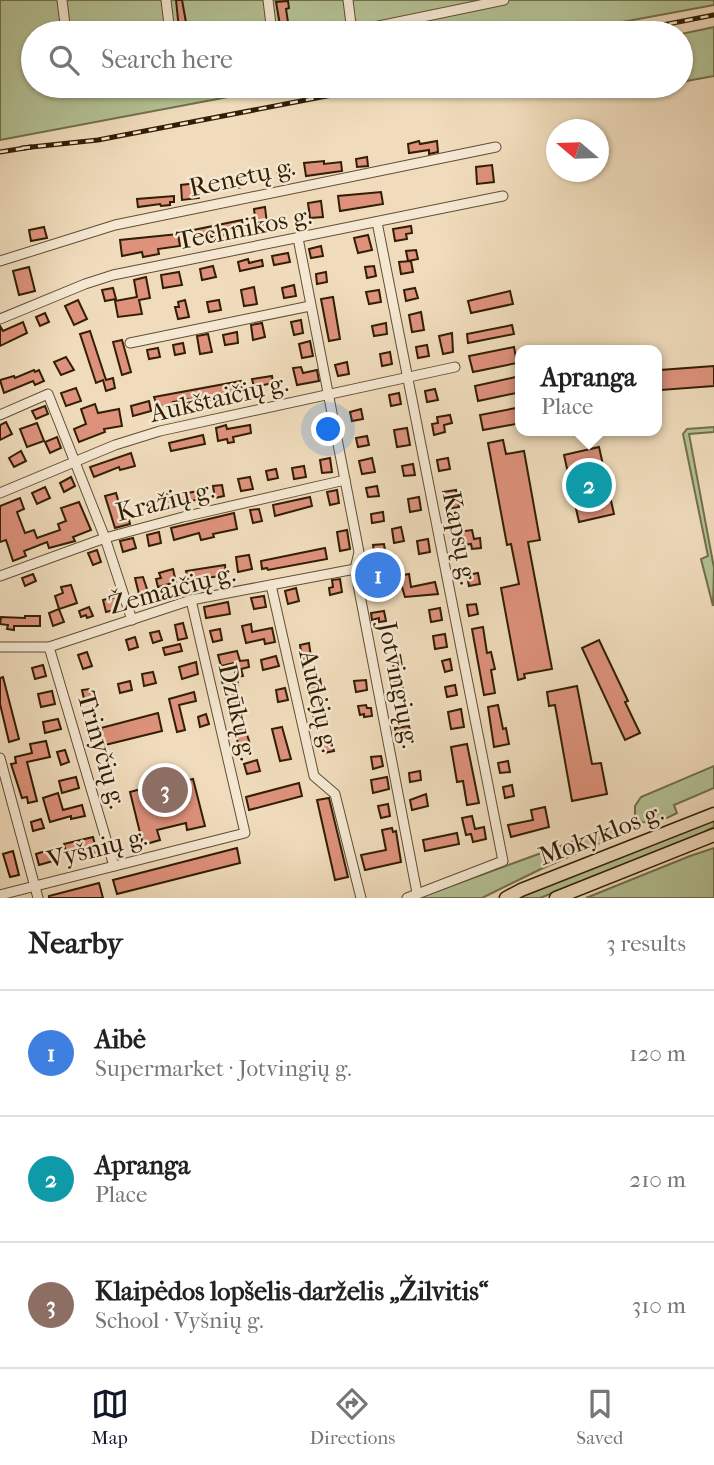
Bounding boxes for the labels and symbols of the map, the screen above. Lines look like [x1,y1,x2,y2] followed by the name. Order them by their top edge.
[546,119,609,182] north arrow
[186,151,298,204] street label: Renetų g.
[174,200,314,256] street label: Technikos g.
[146,367,291,430] street label: Aukštaičių g.
[311,412,345,446] your location
[566,459,612,511] pin: 2
[113,474,218,529] street label: Kražių g.
[435,489,484,587] street label: Kapsų g.
[355,549,401,601] pin: 1
[105,556,239,622] street label: Žemaičių g.
[370,617,426,751] street label: Jotvingių g.
[291,646,346,755] street label: Audėjų g.
[211,660,264,764] street label: Dzūkų g.
[70,688,133,812] street label: Trinyčių g.
[142,764,188,816] pin: 3
[534,796,668,872] street label: Mokyklos g.
[43,821,150,877] street label: Vyšnių g.

